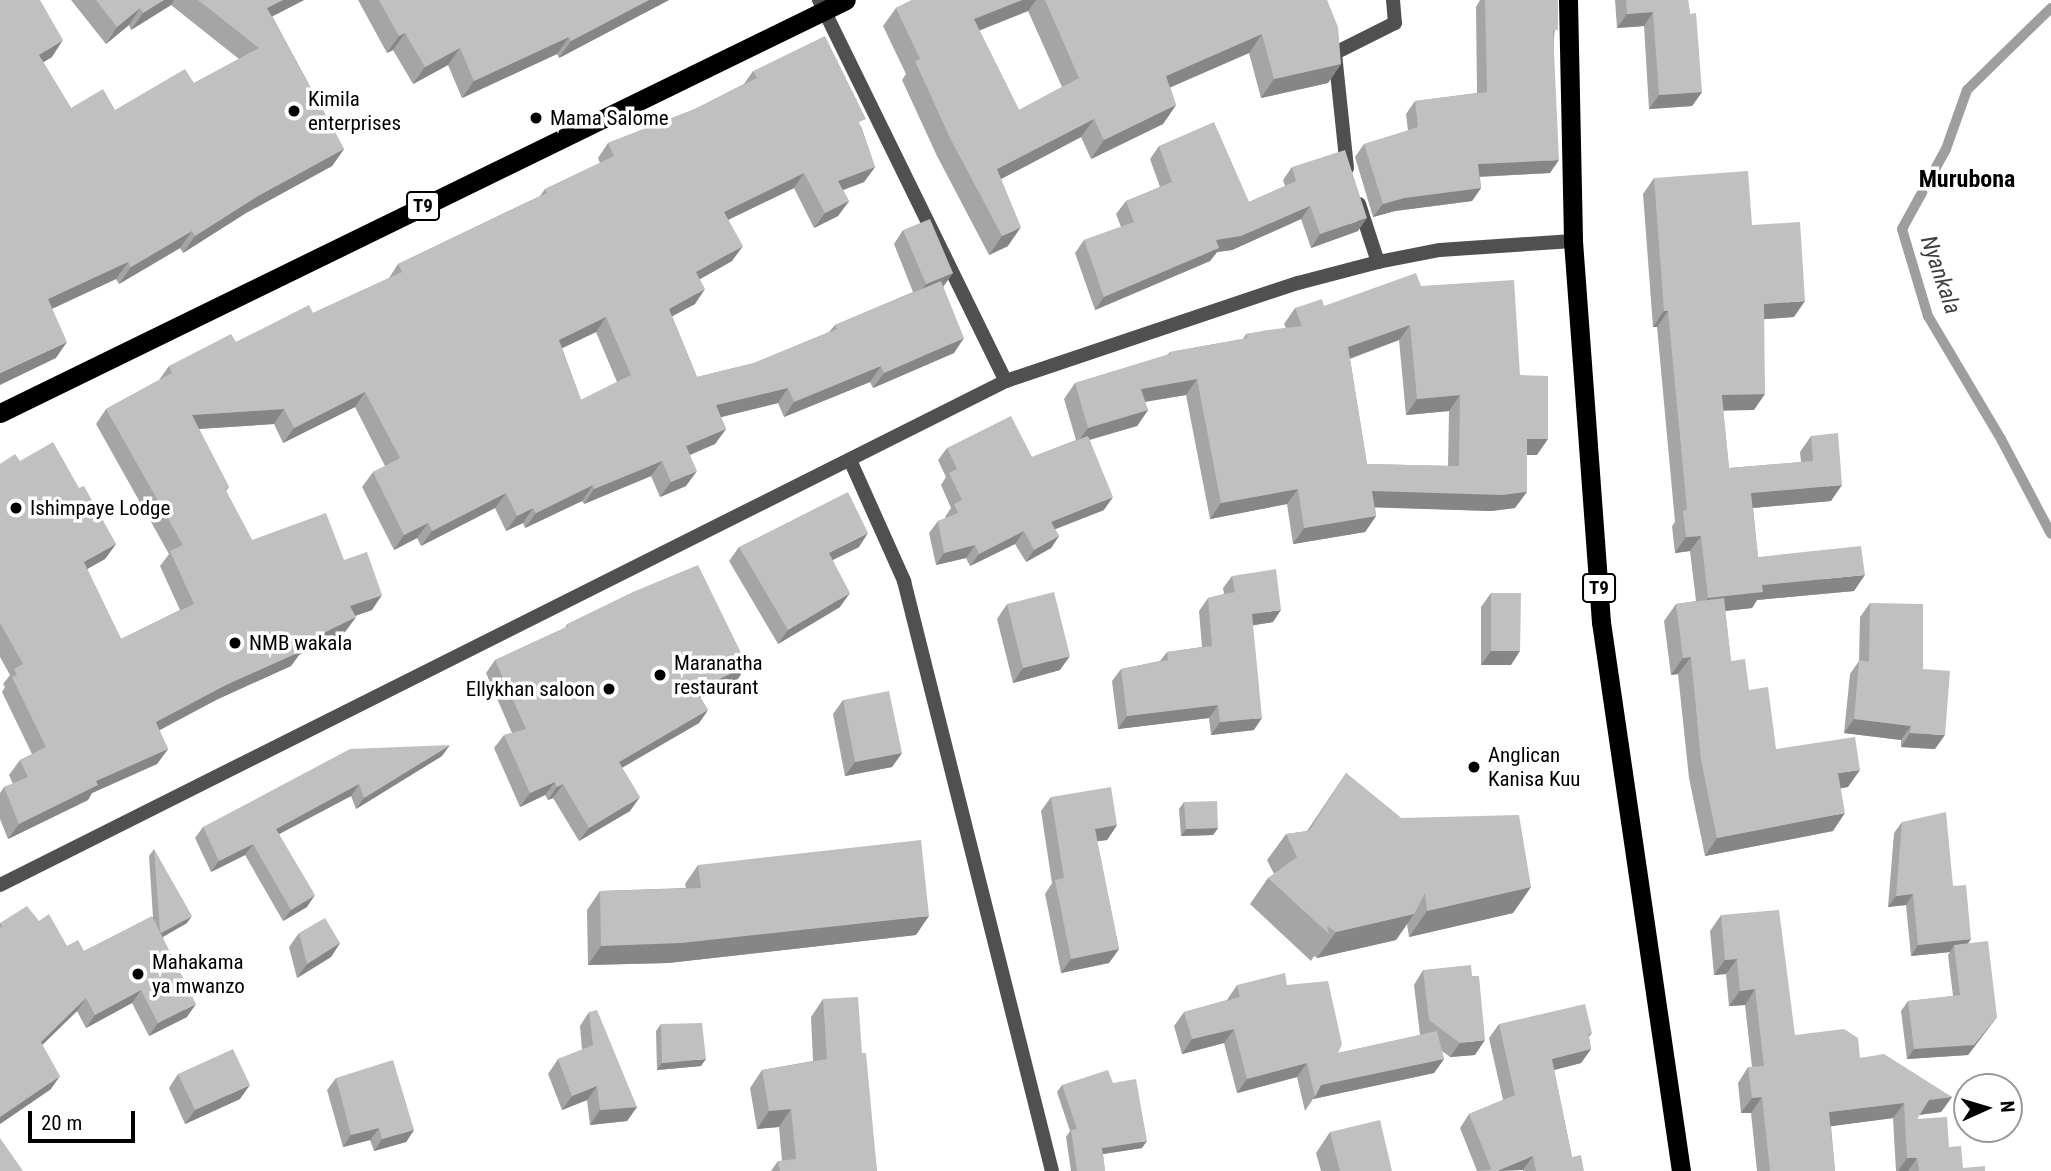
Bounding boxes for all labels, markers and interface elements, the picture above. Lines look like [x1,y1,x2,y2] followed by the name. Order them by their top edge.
[308,86,401,136] place label: Kimila enterprises
[286,103,302,119] marker: Kimila enterprises
[550,105,669,131] place label: Mama Salome
[528,110,544,126] marker: Mama Salome
[1919,166,2015,194] district label: Murubona
[406,190,440,222] road number: T9
[1914,232,1966,318] water label: Nyankala
[30,495,170,521] place label: Ishimpaye Lodge
[8,500,24,516] marker: Ishimpaye Lodge
[1582,572,1616,604] road number: T9
[249,630,352,656] place label: NMB wakala
[227,635,243,651] marker: NMB wakala
[674,650,763,700] place label: Maranatha restaurant
[652,667,668,683] marker: Maranatha restaurant
[466,676,595,702] place label: Ellykhan saloon
[601,681,617,697] marker: Ellykhan saloon
[1488,742,1580,792] place label: Anglican Kanisa Kuu
[1466,759,1482,775] marker: Anglican Kanisa Kuu
[152,949,245,999] place label: Mahakama ya mwanzo
[130,966,146,982] marker: Mahakama ya mwanzo
[1953,1073,2023,1143] north arrow
[32,1098,138,1142] scale bar
[1996,1100,2019,1113] text: N
[41,1111,82,1135] text: 20 m

